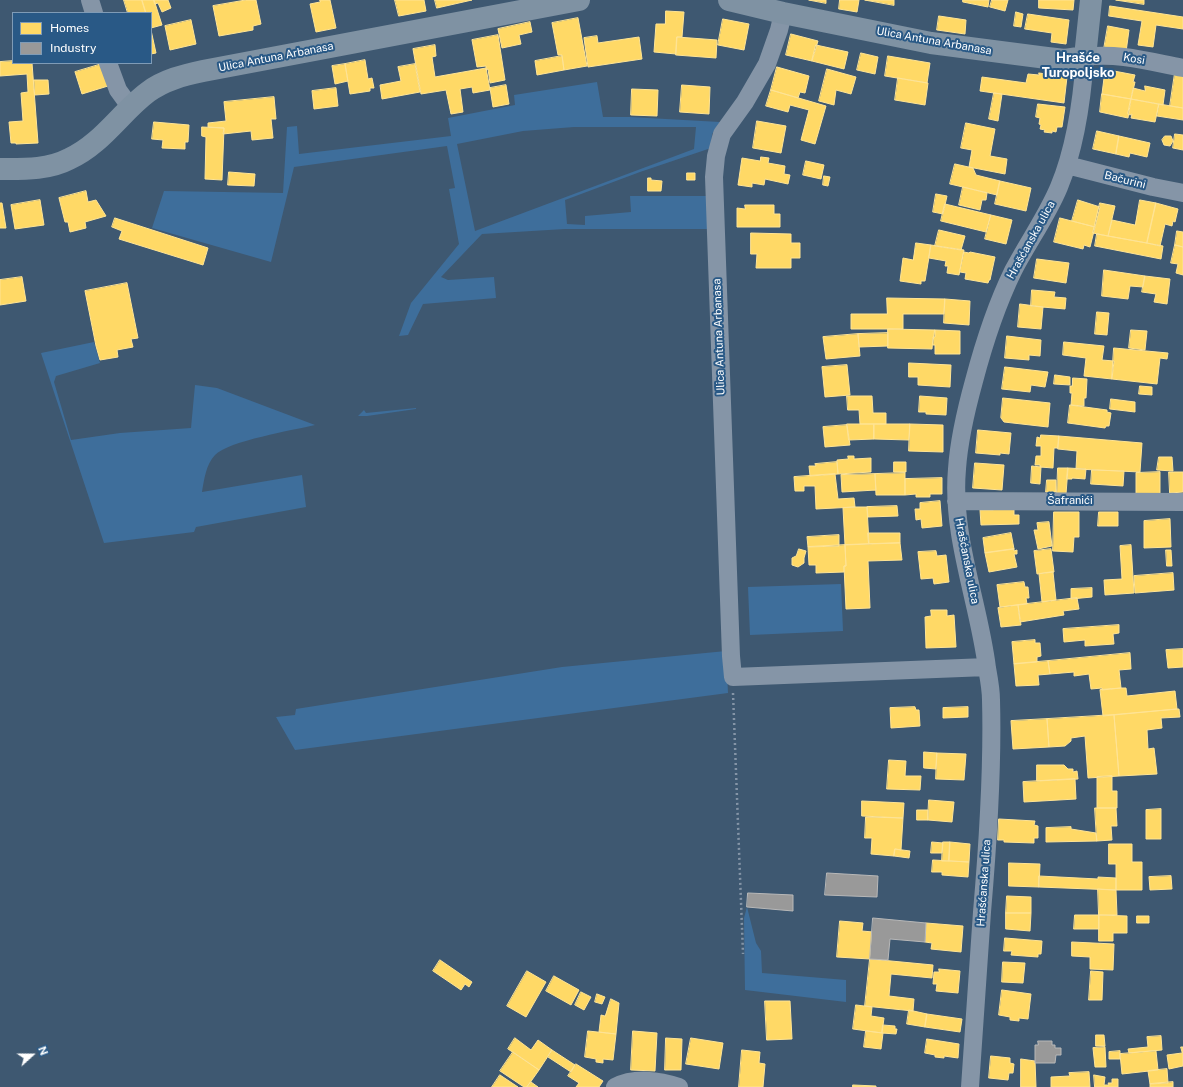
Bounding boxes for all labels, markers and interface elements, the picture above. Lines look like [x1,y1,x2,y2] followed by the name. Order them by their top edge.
[12,12,152,64] legend
[50,21,89,35] text: Homes
[875,24,993,58] street label: Ulica Antuna Arbanasa
[217,39,335,75] street label: Ulica Antuna Arbanasa
[50,41,96,55] text: Industry
[1042,50,1114,81] district label: Hrašće Turopoljsko
[1122,51,1146,67] street label: Kosi
[1103,169,1147,191] street label: Bačurini
[1004,199,1058,281] street label: Hrašćanska ulica
[710,278,728,396] street label: Ulica Antuna Arbanasa
[1047,494,1093,508] street label: Šafranići
[952,517,982,605] street label: Hrašćanska ulica
[974,839,994,927] street label: Hrašćanska ulica
[12,1035,52,1075] north arrow
[36,1045,50,1057] text: N

